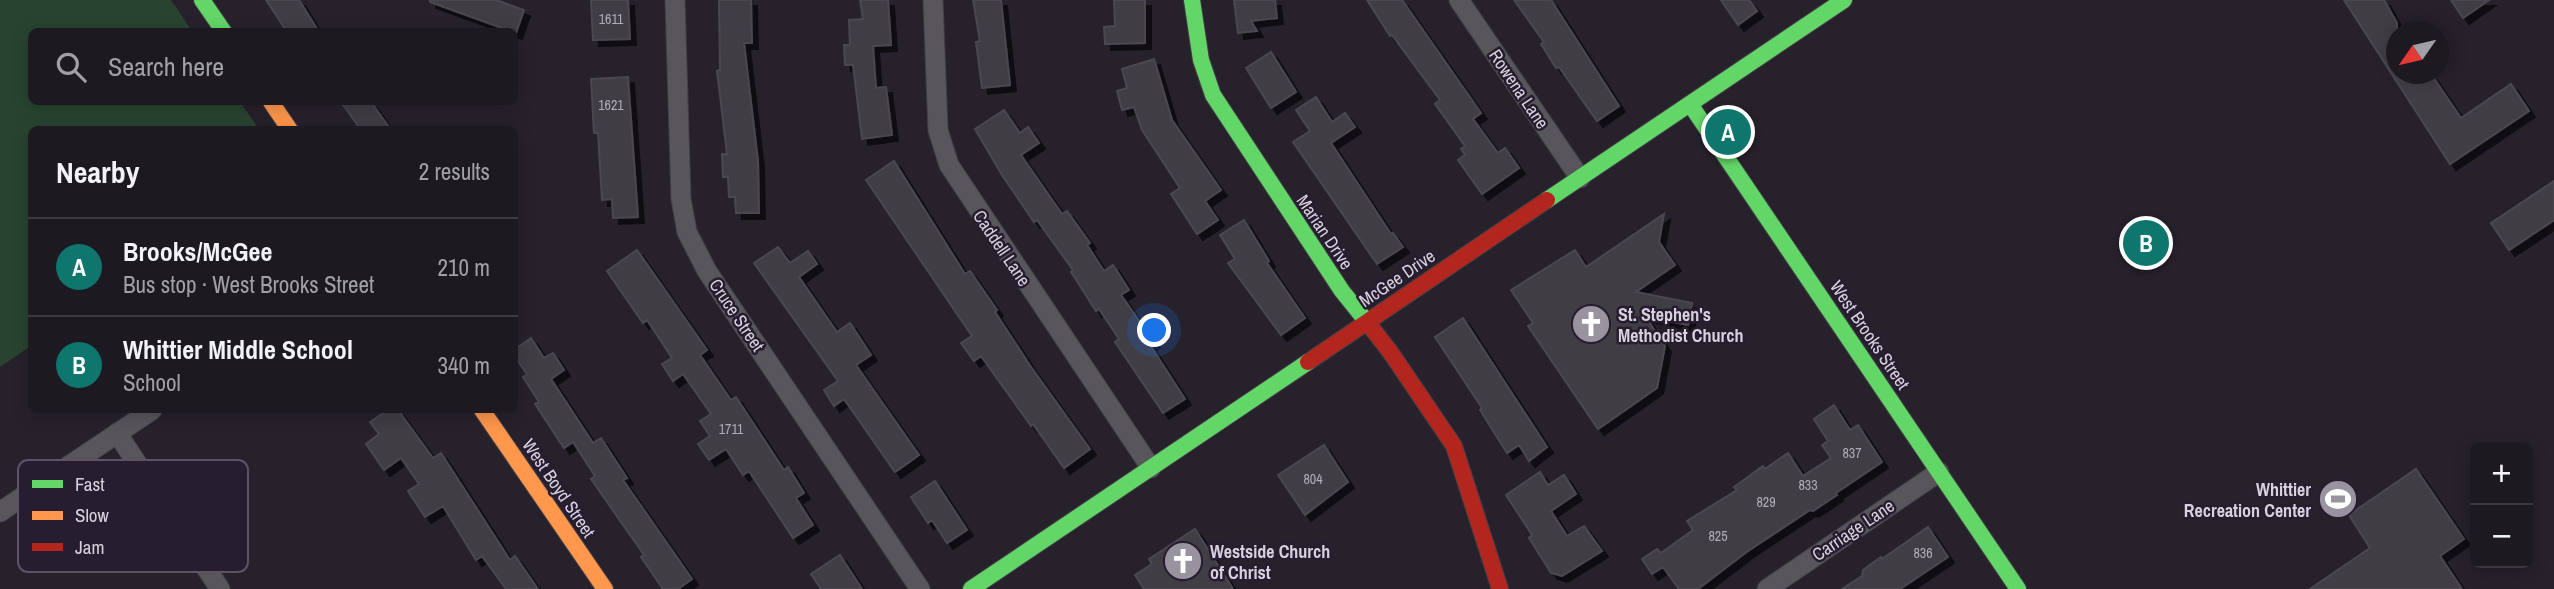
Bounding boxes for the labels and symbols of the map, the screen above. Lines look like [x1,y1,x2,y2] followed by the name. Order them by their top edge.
[599,10,624,28] house number: 1611
[2386,21,2449,84] north arrow
[1483,44,1555,134] street label: Rowena Lane
[598,96,624,114] house number: 1621
[1705,106,1751,158] pin: A
[1291,190,1359,274] street label: Marian Drive
[967,205,1037,291] street label: Caddell Lane
[2123,217,2169,269] pin: B
[1354,243,1440,313] street label: McGee Drive
[703,274,771,356] street label: Cruce Street
[1824,275,1916,395] street label: West Brooks Street
[1618,302,1743,348] place label: St. Stephen's Methodist Church
[1570,303,1612,345] church icon: St. Stephen's Methodist Church
[1137,313,1171,347] your location
[719,420,744,438] house number: 1711
[517,434,601,542] street label: West Boyd Street
[1842,444,1862,462] house number: 837
[18,460,248,572] legend
[1303,470,1323,488] house number: 804
[75,471,105,497] text: Fast
[1798,476,1818,494] house number: 833
[2184,477,2311,523] place label: Whittier Recreation Center
[2317,478,2359,520] sports icon: Whittier Recreation Center
[1756,493,1776,511] house number: 829
[1807,493,1899,567] street label: Carriage Lane
[75,502,110,528] text: Slow
[1708,527,1728,545] house number: 825
[75,534,104,560] text: Jam
[1210,539,1330,585] place label: Westside Church of Christ
[1162,540,1204,582] church icon: Westside Church of Christ
[1913,544,1933,562] house number: 836

